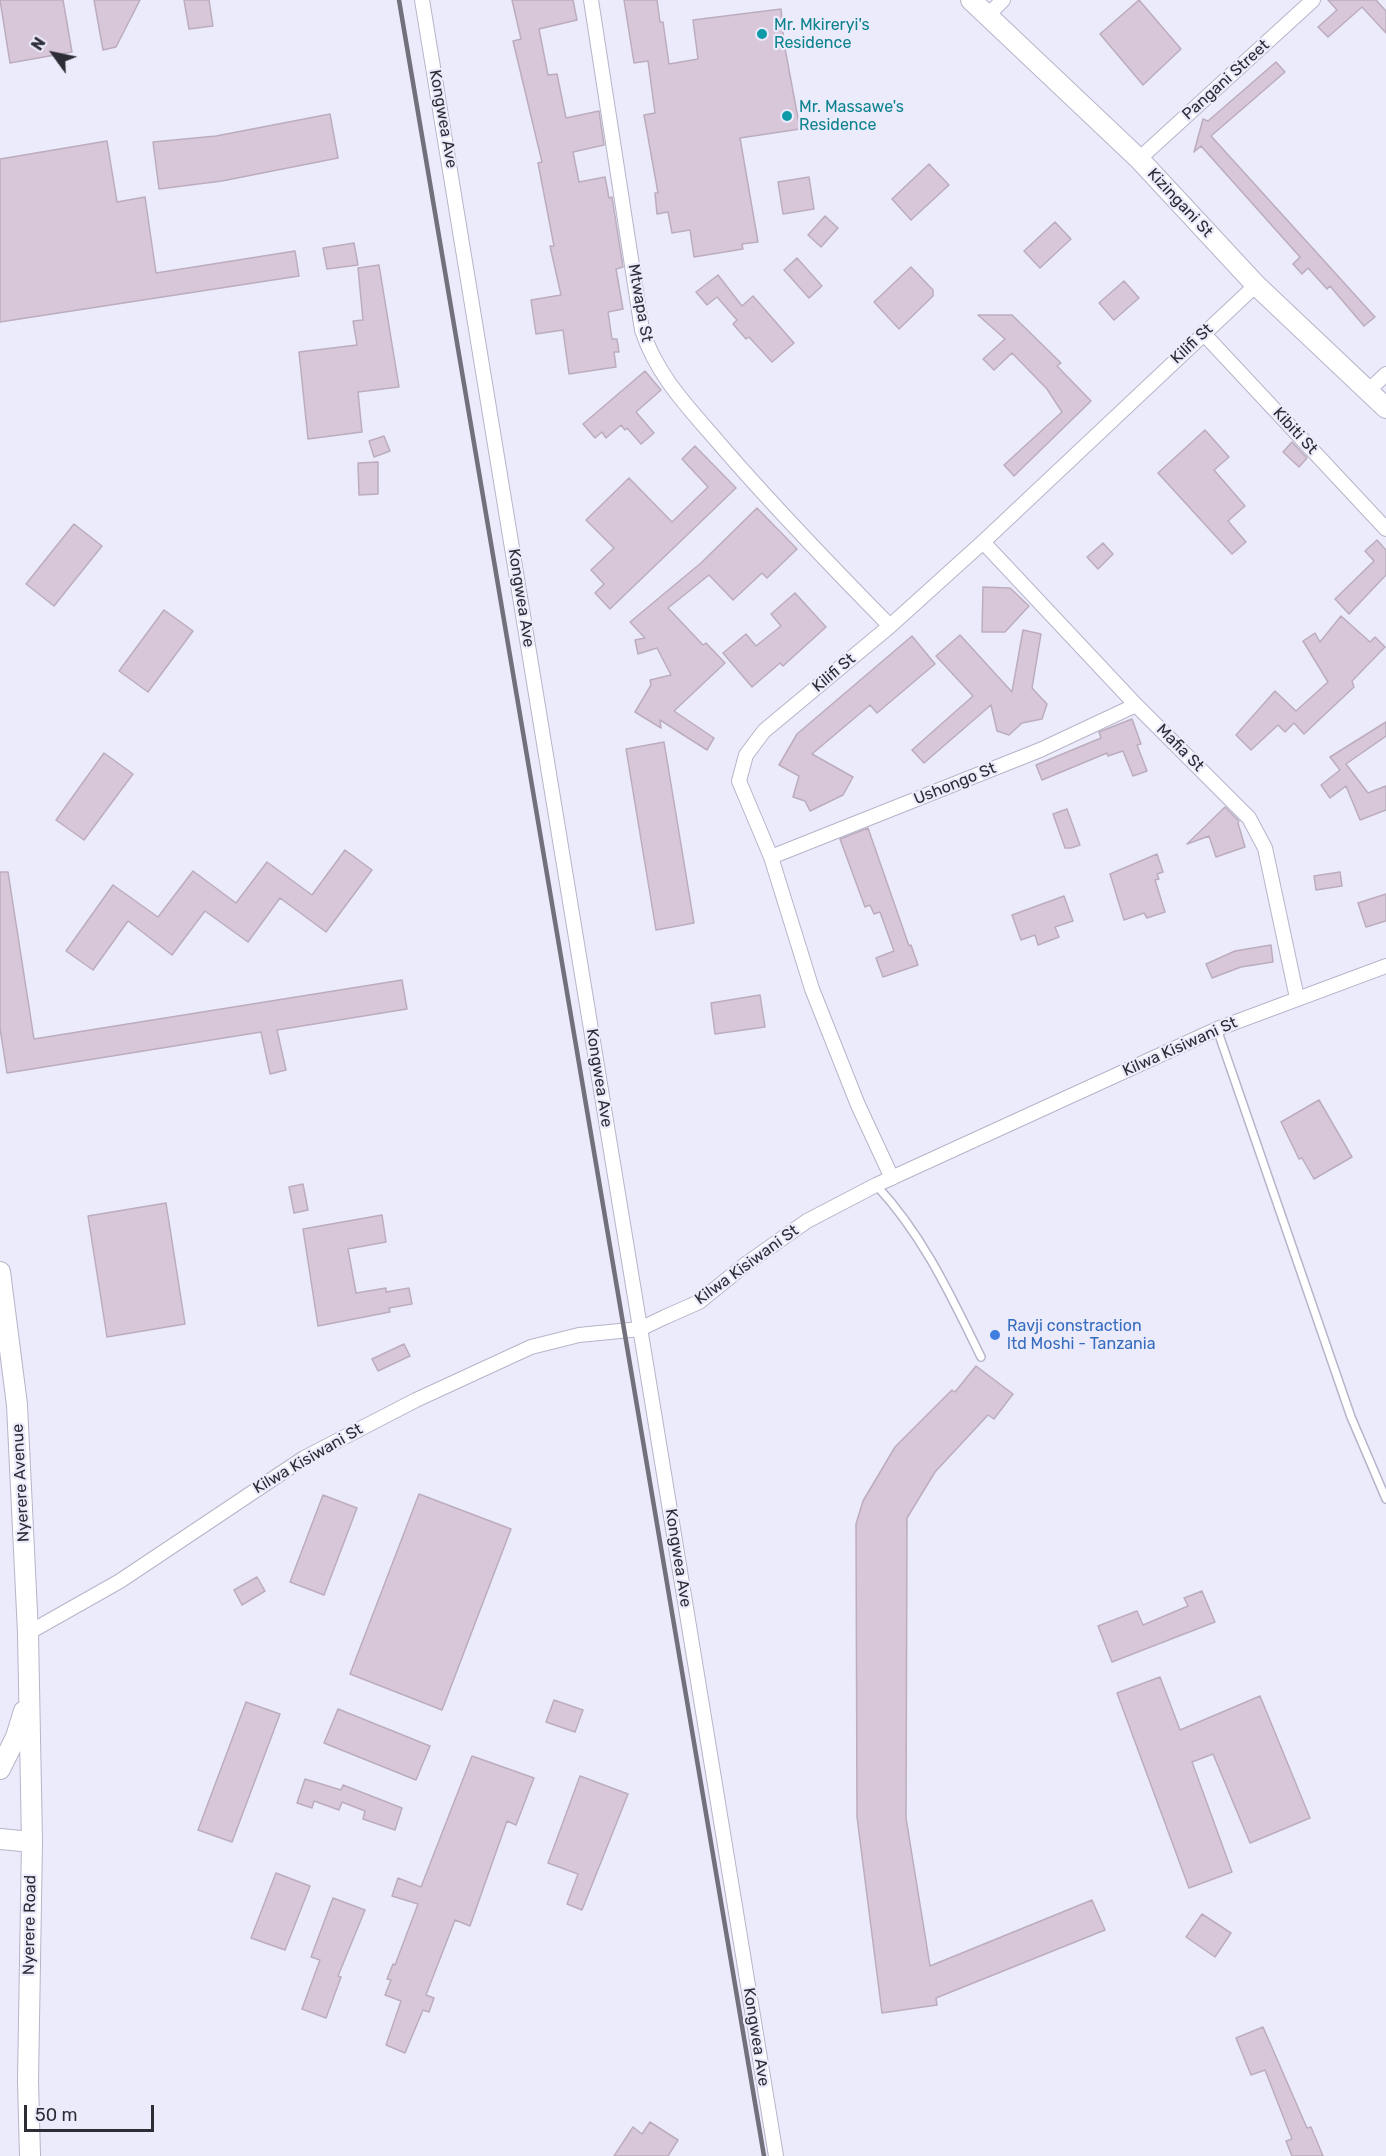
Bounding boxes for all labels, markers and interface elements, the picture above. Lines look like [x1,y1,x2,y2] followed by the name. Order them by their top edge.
[774,15,870,53] place label: Mr. Mkireryi's Residence
[24,24,84,84] north arrow
[755,27,769,41] marker: Mr. Mkireryi's Residence
[27,34,50,54] text: N
[1178,36,1274,124] street label: Pangani Street
[425,68,461,170] street label: Kongwea Ave
[799,97,904,135] place label: Mr. Massawe's Residence
[780,109,794,123] marker: Mr. Massawe's Residence
[1143,165,1217,241] street label: Kizingani St
[624,262,656,344] street label: Mtwapa St
[1167,320,1217,368] street label: Kilifi St
[1268,404,1322,458] street label: Kibiti St
[504,547,538,649] street label: Kongwea Ave
[809,650,859,696] street label: Kilifi St
[1152,720,1208,776] street label: Mafia St
[911,759,999,809] street label: Ushongo St
[1120,1013,1240,1081] street label: Kilwa Kisiwani St
[582,1027,616,1129] street label: Kongwea Ave
[691,1221,803,1309] street label: Kilwa Kisiwani St
[1007,1316,1156,1354] place label: Ravji constraction ltd Moshi - Tanzania
[988,1328,1002,1342] marker: Ravji constraction ltd Moshi - Tanzania
[250,1420,366,1498] street label: Kilwa Kisiwani St
[8,1423,34,1543] street label: Nyerere Avenue
[661,1507,695,1609] street label: Kongwea Ave
[20,1875,40,1975] street label: Nyerere Road
[739,1986,773,2088] street label: Kongwea Ave
[27,2093,158,2131] scale bar
[35,2104,78,2126] text: 50 m

